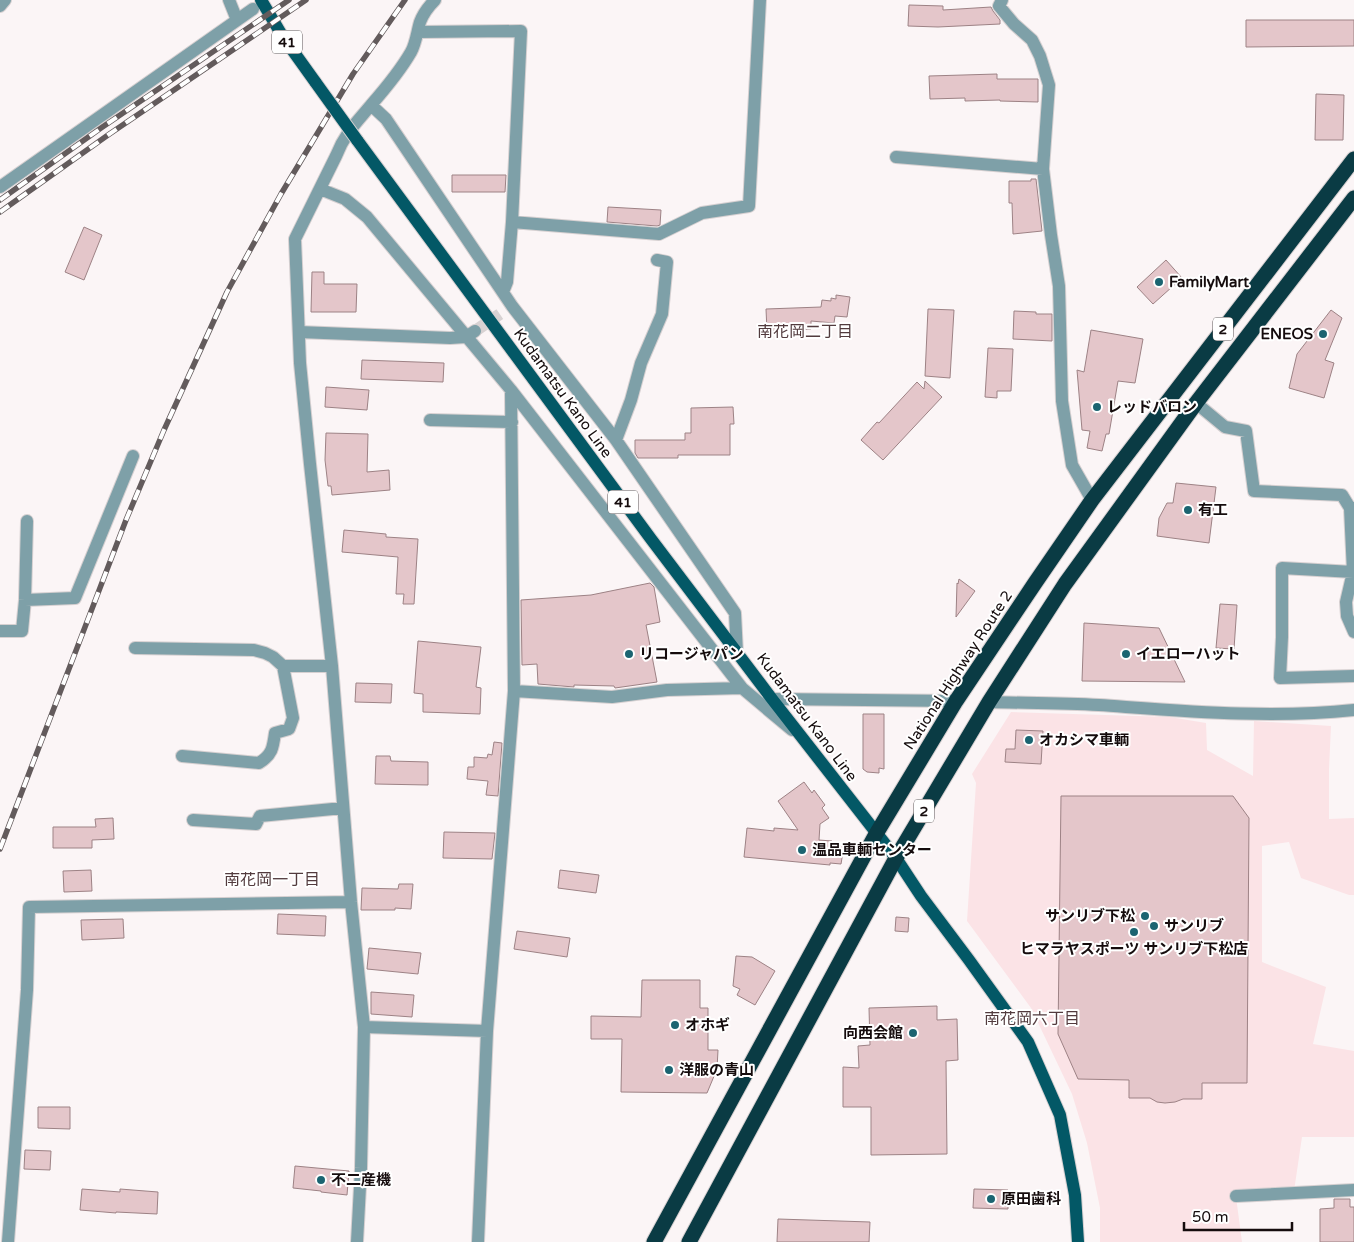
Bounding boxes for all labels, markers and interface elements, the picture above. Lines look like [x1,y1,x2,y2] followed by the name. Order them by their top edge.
[272,31,302,54] road number: 41
[1169,273,1249,292] place label: FamilyMart
[1153,276,1165,288] marker: FamilyMart
[1213,318,1233,340] road number: 2
[757,322,853,342] district label: 南花岡二丁目
[510,325,616,461] street label: Kudamatsu Kano Line
[1260,325,1313,343] place label: ENEOS
[1317,328,1329,340] marker: ENEOS
[1107,398,1197,416] place label: レッドバロン
[1091,401,1103,413] marker: レッドバロン
[608,491,638,514] road number: 41
[1198,501,1228,519] place label: 有工
[1182,504,1194,516] marker: 有工
[900,587,1016,753] street label: National Highway Route 2
[639,645,744,663] place label: リコージャパン
[1136,645,1241,663] place label: イエローハット
[623,648,635,660] marker: リコージャパン
[1120,648,1132,660] marker: イエローハット
[753,649,861,785] street label: Kudamatsu Kano Line
[1039,731,1129,749] place label: オカシマ車輌
[1023,734,1035,746] marker: オカシマ車輌
[914,799,934,822] road number: 2
[812,841,932,859] place label: 温品車輌センター
[796,844,808,856] marker: 温品車輌センター
[224,870,320,890] district label: 南花岡一丁目
[1045,907,1135,925] place label: サンリブ下松
[1139,910,1151,922] marker: サンリブ下松
[1164,917,1224,935] place label: サンリブ
[1148,920,1160,932] marker: サンリブ
[1128,926,1140,938] marker: ヒマラヤスポーツ サンリブ下松店
[1020,940,1248,958] place label: ヒマラヤスポーツ サンリブ下松店
[984,1009,1080,1029] district label: 南花岡六丁目
[685,1016,730,1034] place label: オホギ
[669,1019,681,1031] marker: オホギ
[843,1024,903,1042] place label: 向西会館
[907,1027,919,1039] marker: 向西会館
[679,1061,754,1079] place label: 洋服の青山
[663,1064,675,1076] marker: 洋服の青山
[331,1171,391,1189] place label: 不二産機
[315,1174,327,1186] marker: 不二産機
[1001,1190,1061,1208] place label: 原田歯科
[985,1193,997,1205] marker: 原田歯科
[1184,1200,1292,1232] scale bar
[1192,1208,1229,1226] text: 50 m

